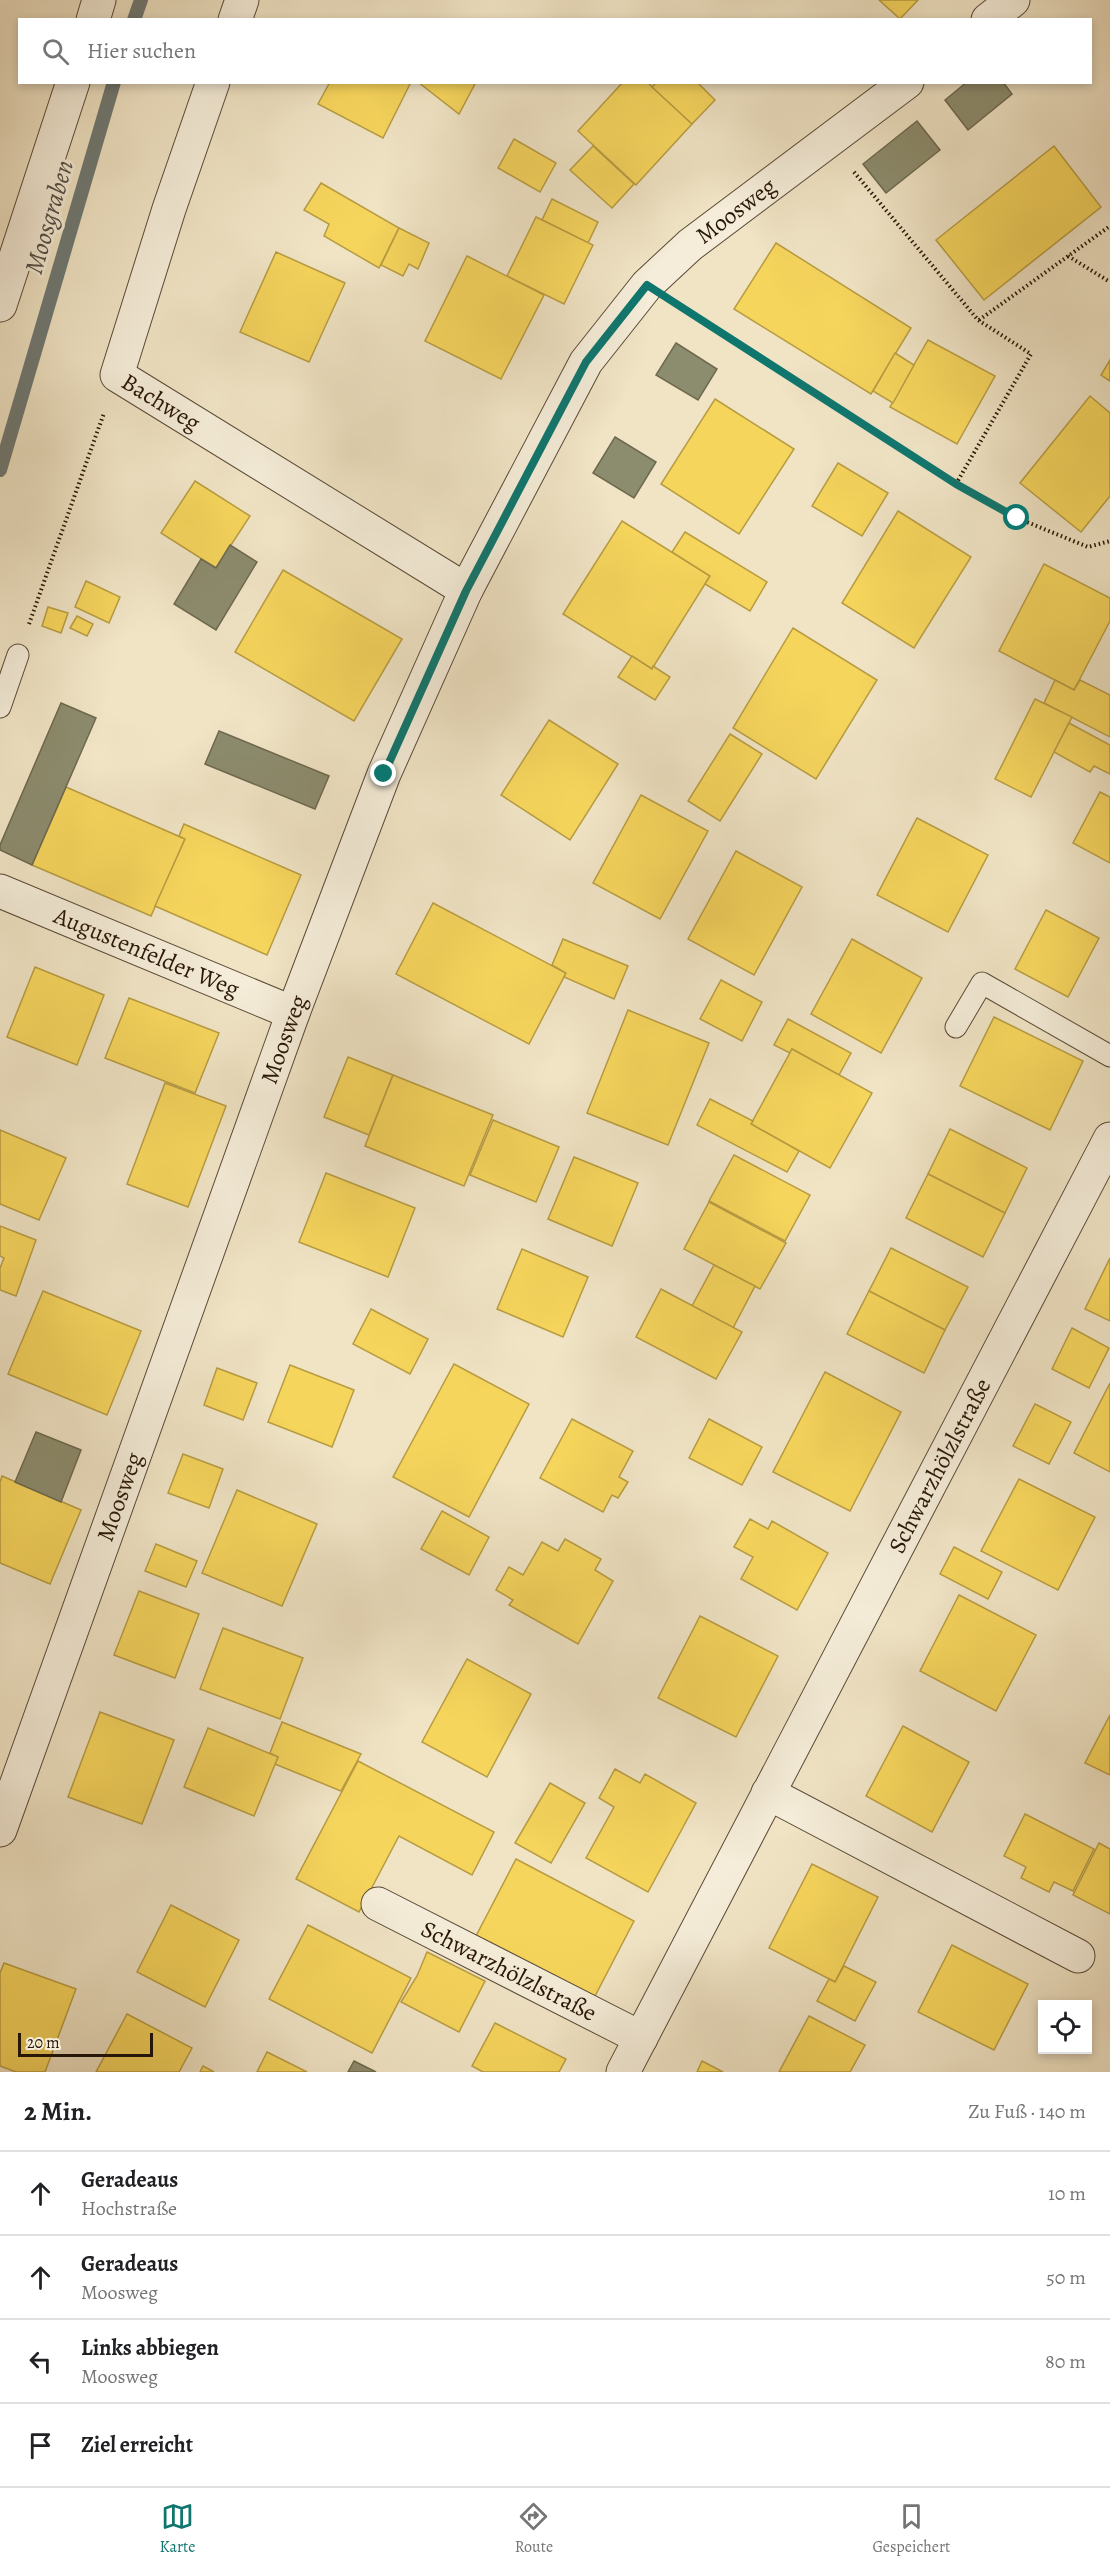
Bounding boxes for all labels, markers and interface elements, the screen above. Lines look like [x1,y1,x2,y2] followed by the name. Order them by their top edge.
[18,18,1092,84] search box
[39,35,72,68] icon: search
[87,36,196,66] text: Hier suchen
[16,156,82,278] water label: Moosgraben
[689,170,782,251] street label: Moosweg
[115,366,206,439] street label: Bachweg
[1003,504,1029,530] route start
[370,760,396,786] route end
[48,899,244,1005] street label: Augustenfelder Weg
[253,990,314,1088] street label: Moosweg
[881,1373,998,1559] street label: Schwarzhölzlstraße
[89,1448,150,1546] street label: Moosweg
[416,1913,602,2029] street label: Schwarzhölzlstraße
[1038,2000,1092,2054] map controls
[1038,2000,1092,2054] button: locate
[18,2030,153,2058] scale bar
[27,2032,60,2054] text: 20 m
[24,2094,92,2129] text: 2 Min.
[968,2098,1086,2125] text: Zu Fuß · 140 m
[81,2165,178,2195] text: Geradeaus
[24,2177,57,2210] icon: ahead
[1048,2180,1086,2207] text: 10 m
[81,2195,177,2222] text: Hochstraße
[81,2249,178,2279] text: Geradeaus
[24,2261,57,2294] icon: ahead
[1046,2264,1086,2291] text: 50 m
[81,2279,158,2306] text: Moosweg
[81,2333,219,2363] text: Links abbiegen
[24,2345,57,2378] icon: left
[1045,2348,1086,2375] text: 80 m
[81,2363,158,2390] text: Moosweg
[24,2429,57,2462] icon: arrive
[81,2430,193,2460] text: Ziel erreicht
[160,2500,196,2558] tab: Karte
[515,2500,553,2558] tab: Route
[872,2500,950,2558] tab: Gespeichert

